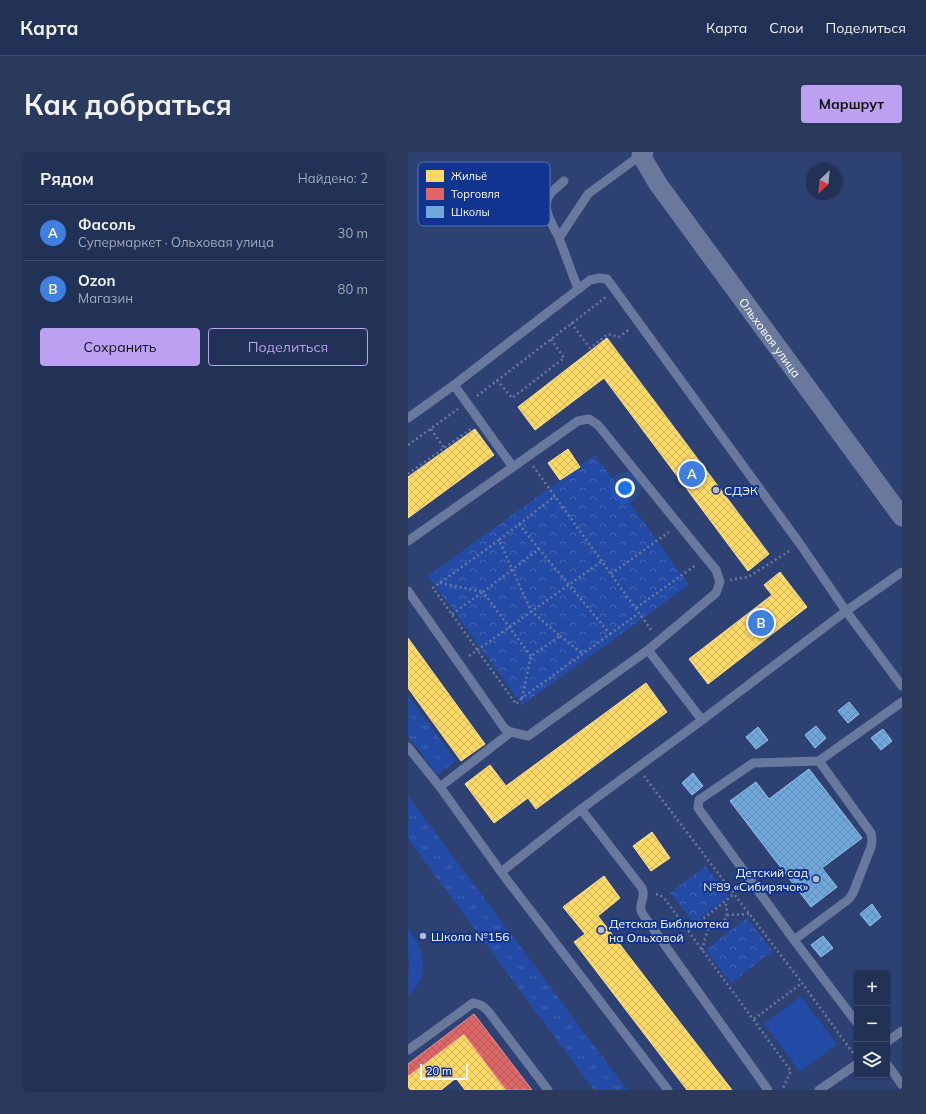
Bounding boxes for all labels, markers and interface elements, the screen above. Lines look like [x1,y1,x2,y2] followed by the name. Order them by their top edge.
[20,16,78,40] text: Карта
[706,19,747,37] text: Карта
[769,19,804,37] text: Слои
[826,19,906,37] text: Поделиться
[801,85,902,123] button: Маршрут
[24,87,232,122] text: Как добраться
[418,162,550,226] legend
[806,164,842,200] north arrow
[40,168,94,189] text: Рядом
[451,169,487,183] text: Жильё
[298,170,368,186] text: Найдено: 2
[451,187,500,201] text: Торговля
[451,205,490,219] text: Школы
[78,215,135,234] text: Фасоль
[48,225,58,241] text: A
[338,225,368,241] text: 30 m
[78,234,274,250] text: Супермаркет · Ольховая улица
[78,271,115,290] text: Ozon
[49,281,57,297] text: B
[338,281,368,297] text: 80 m
[78,290,133,306] text: Магазин
[736,295,805,380] street label: Ольховая улица
[40,328,200,366] button: Сохранить
[208,328,368,366] button: Поделиться
[679,459,705,489] pin: A
[615,478,635,498] your location
[724,483,758,498] place label: СДЭК
[711,485,721,495] marker: СДЭК
[748,608,774,638] pin: B
[703,865,809,894] place label: Детский сад №89 «Сибирячок»
[811,874,821,884] marker: Детский сад №89 «Сибирячок»
[609,916,729,945] place label: Детская Библиотека на Ольховой
[596,925,606,935] marker: Детская Библиотека на Ольховой
[431,929,509,944] place label: Школа №156
[418,931,428,941] marker: Школа №156
[854,970,890,1078] map controls
[854,970,890,1006] button: +
[854,1006,890,1042] button: −
[854,1042,890,1078] button: layers
[420,1062,468,1081] scale bar
[426,1064,452,1078] text: 20 m

